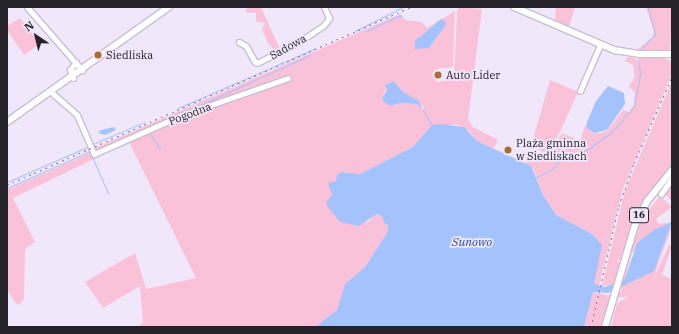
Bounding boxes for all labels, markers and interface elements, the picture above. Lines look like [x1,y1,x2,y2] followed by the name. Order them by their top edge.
[16,16,56,56] north arrow
[22,18,37,34] text: N
[267,32,309,62] street label: Sadowa
[106,48,153,62] place label: Siedliska
[93,50,103,60] marker: Siedliska
[446,68,500,82] place label: Auto Lider
[433,70,443,80] marker: Auto Lider
[167,100,213,128] street label: Pogodna
[516,137,587,163] place label: Plaża gminna w Siedliskach
[503,145,513,155] marker: Plaża gminna w Siedliskach
[629,207,649,223] road number: 16
[452,235,492,249] water label: Sunowo

